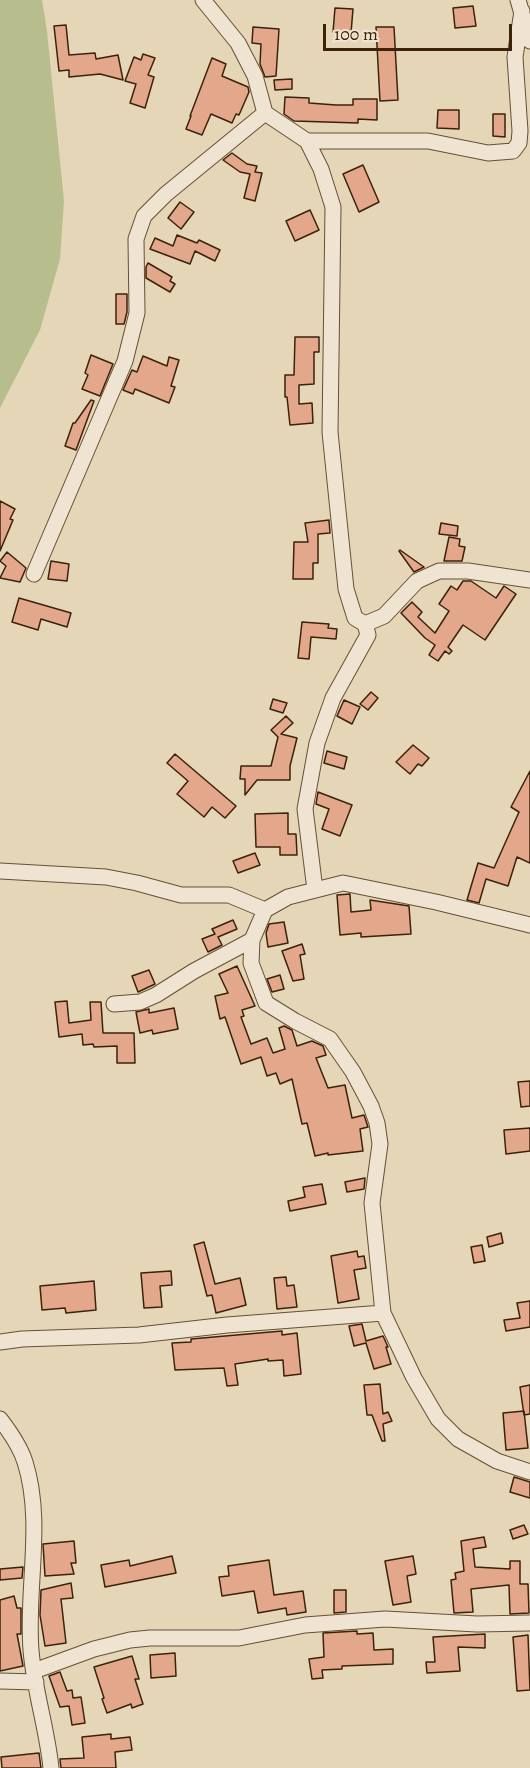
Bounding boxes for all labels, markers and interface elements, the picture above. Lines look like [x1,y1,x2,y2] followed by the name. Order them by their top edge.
[326,12,515,50] scale bar
[334,22,378,46] text: 100 m

